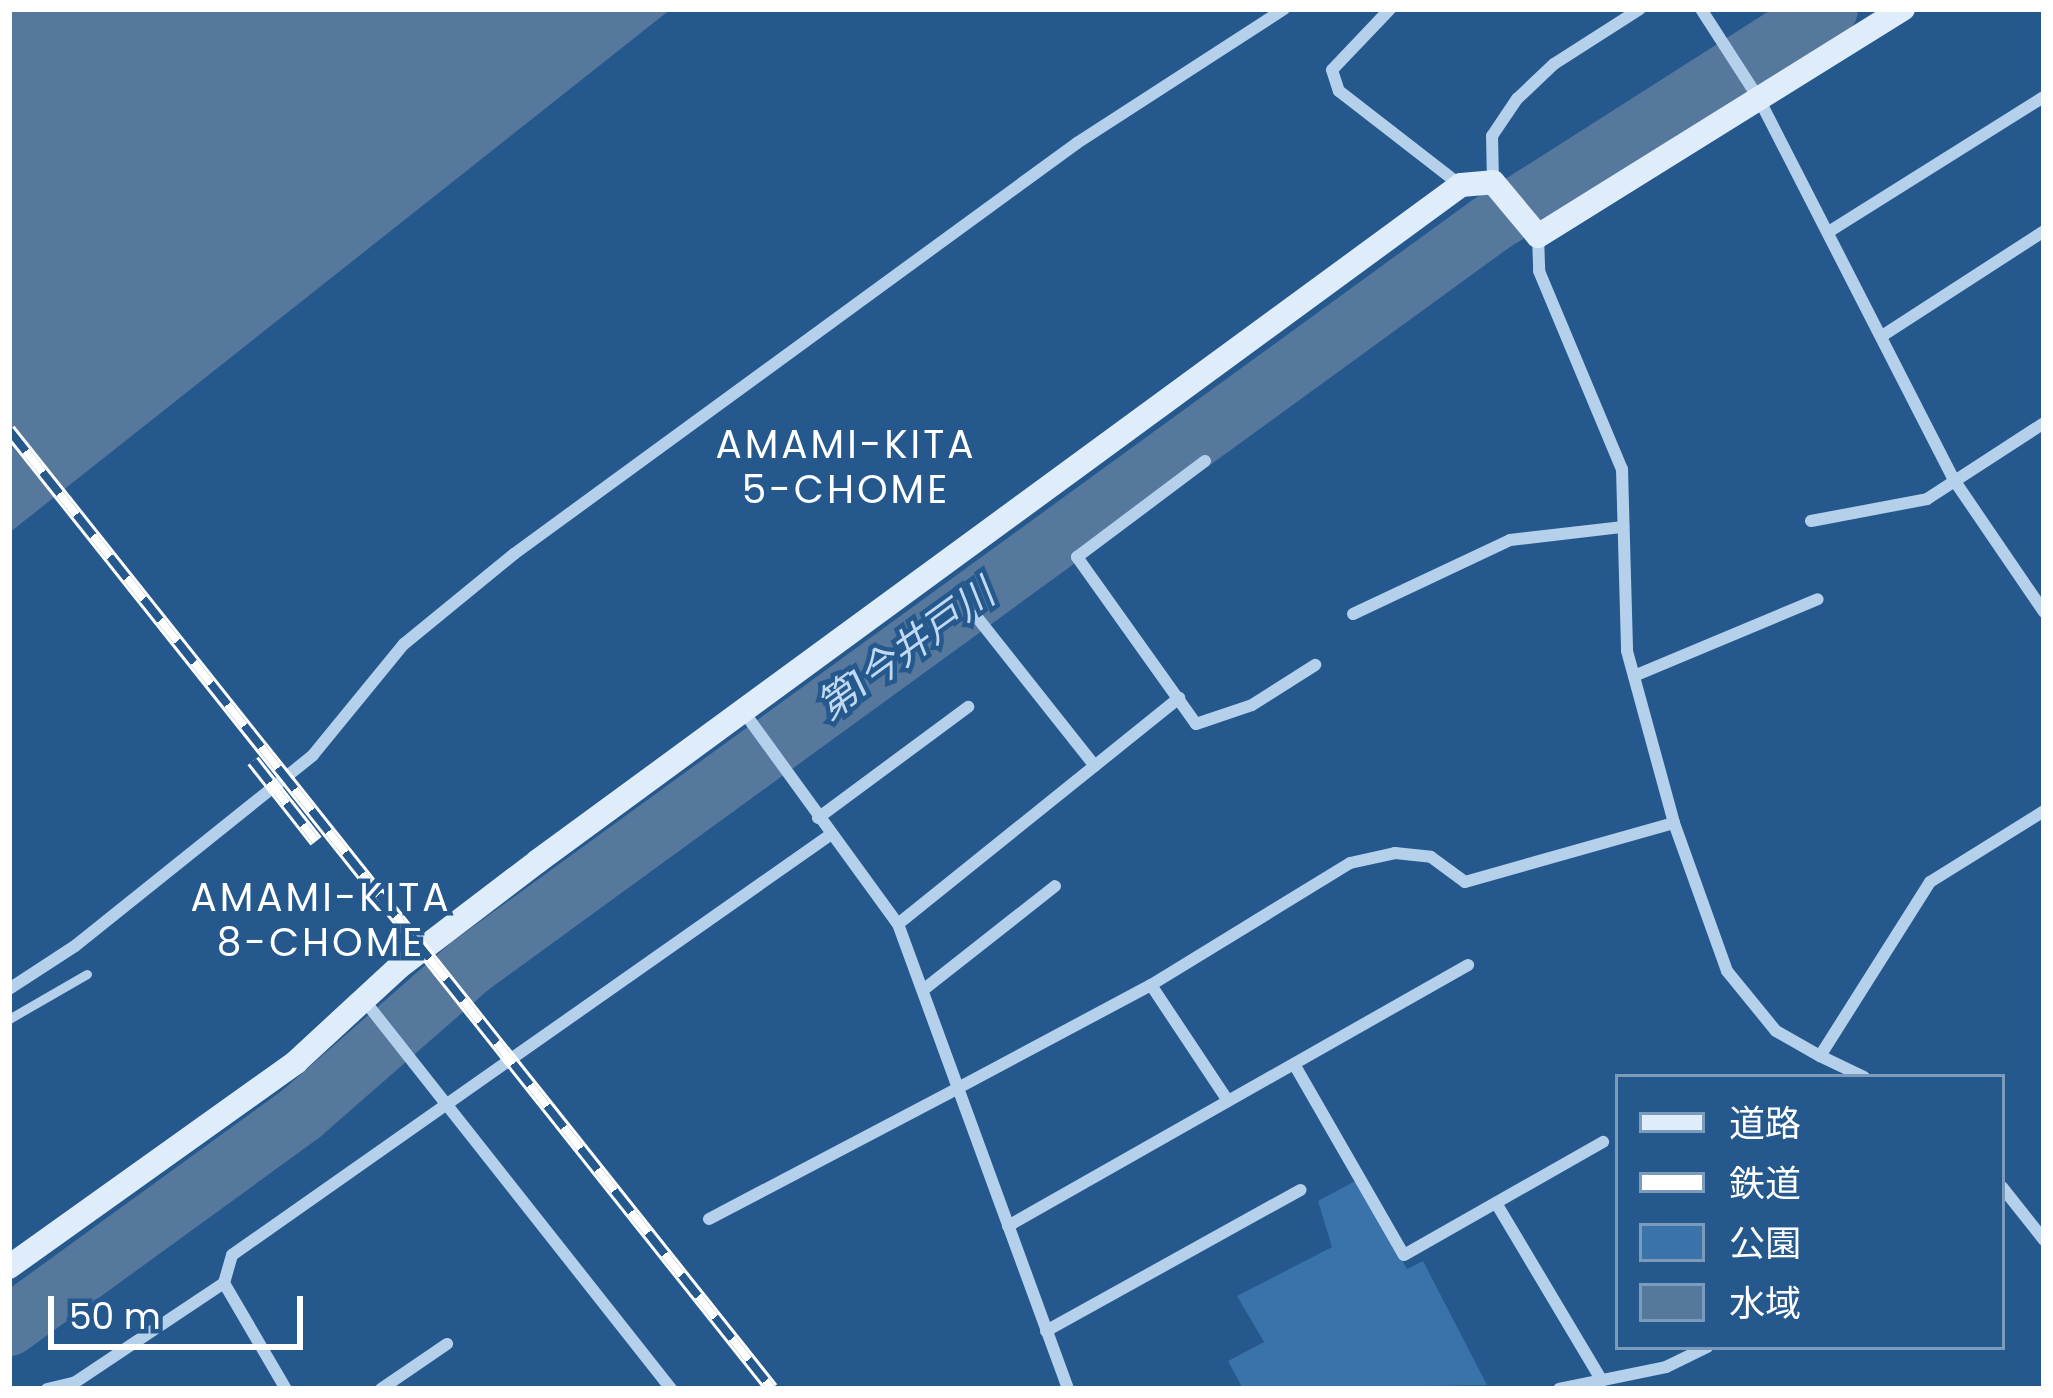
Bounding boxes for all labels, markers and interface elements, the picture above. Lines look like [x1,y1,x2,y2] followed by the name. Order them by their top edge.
[715,423,977,514] district label: AMAMI-KITA 5-CHOME
[808,570,1004,730] water label: 第1今井戸川
[190,876,452,967] district label: AMAMI-KITA 8-CHOME
[1615,1074,2005,1350] legend
[1729,1098,1801,1149] text: 道路
[1729,1158,1801,1209] text: 鉄道
[1729,1218,1801,1269] text: 公園
[54,1272,309,1346] scale bar
[1729,1278,1801,1329] text: 水域
[69,1291,161,1342] text: 50 m

